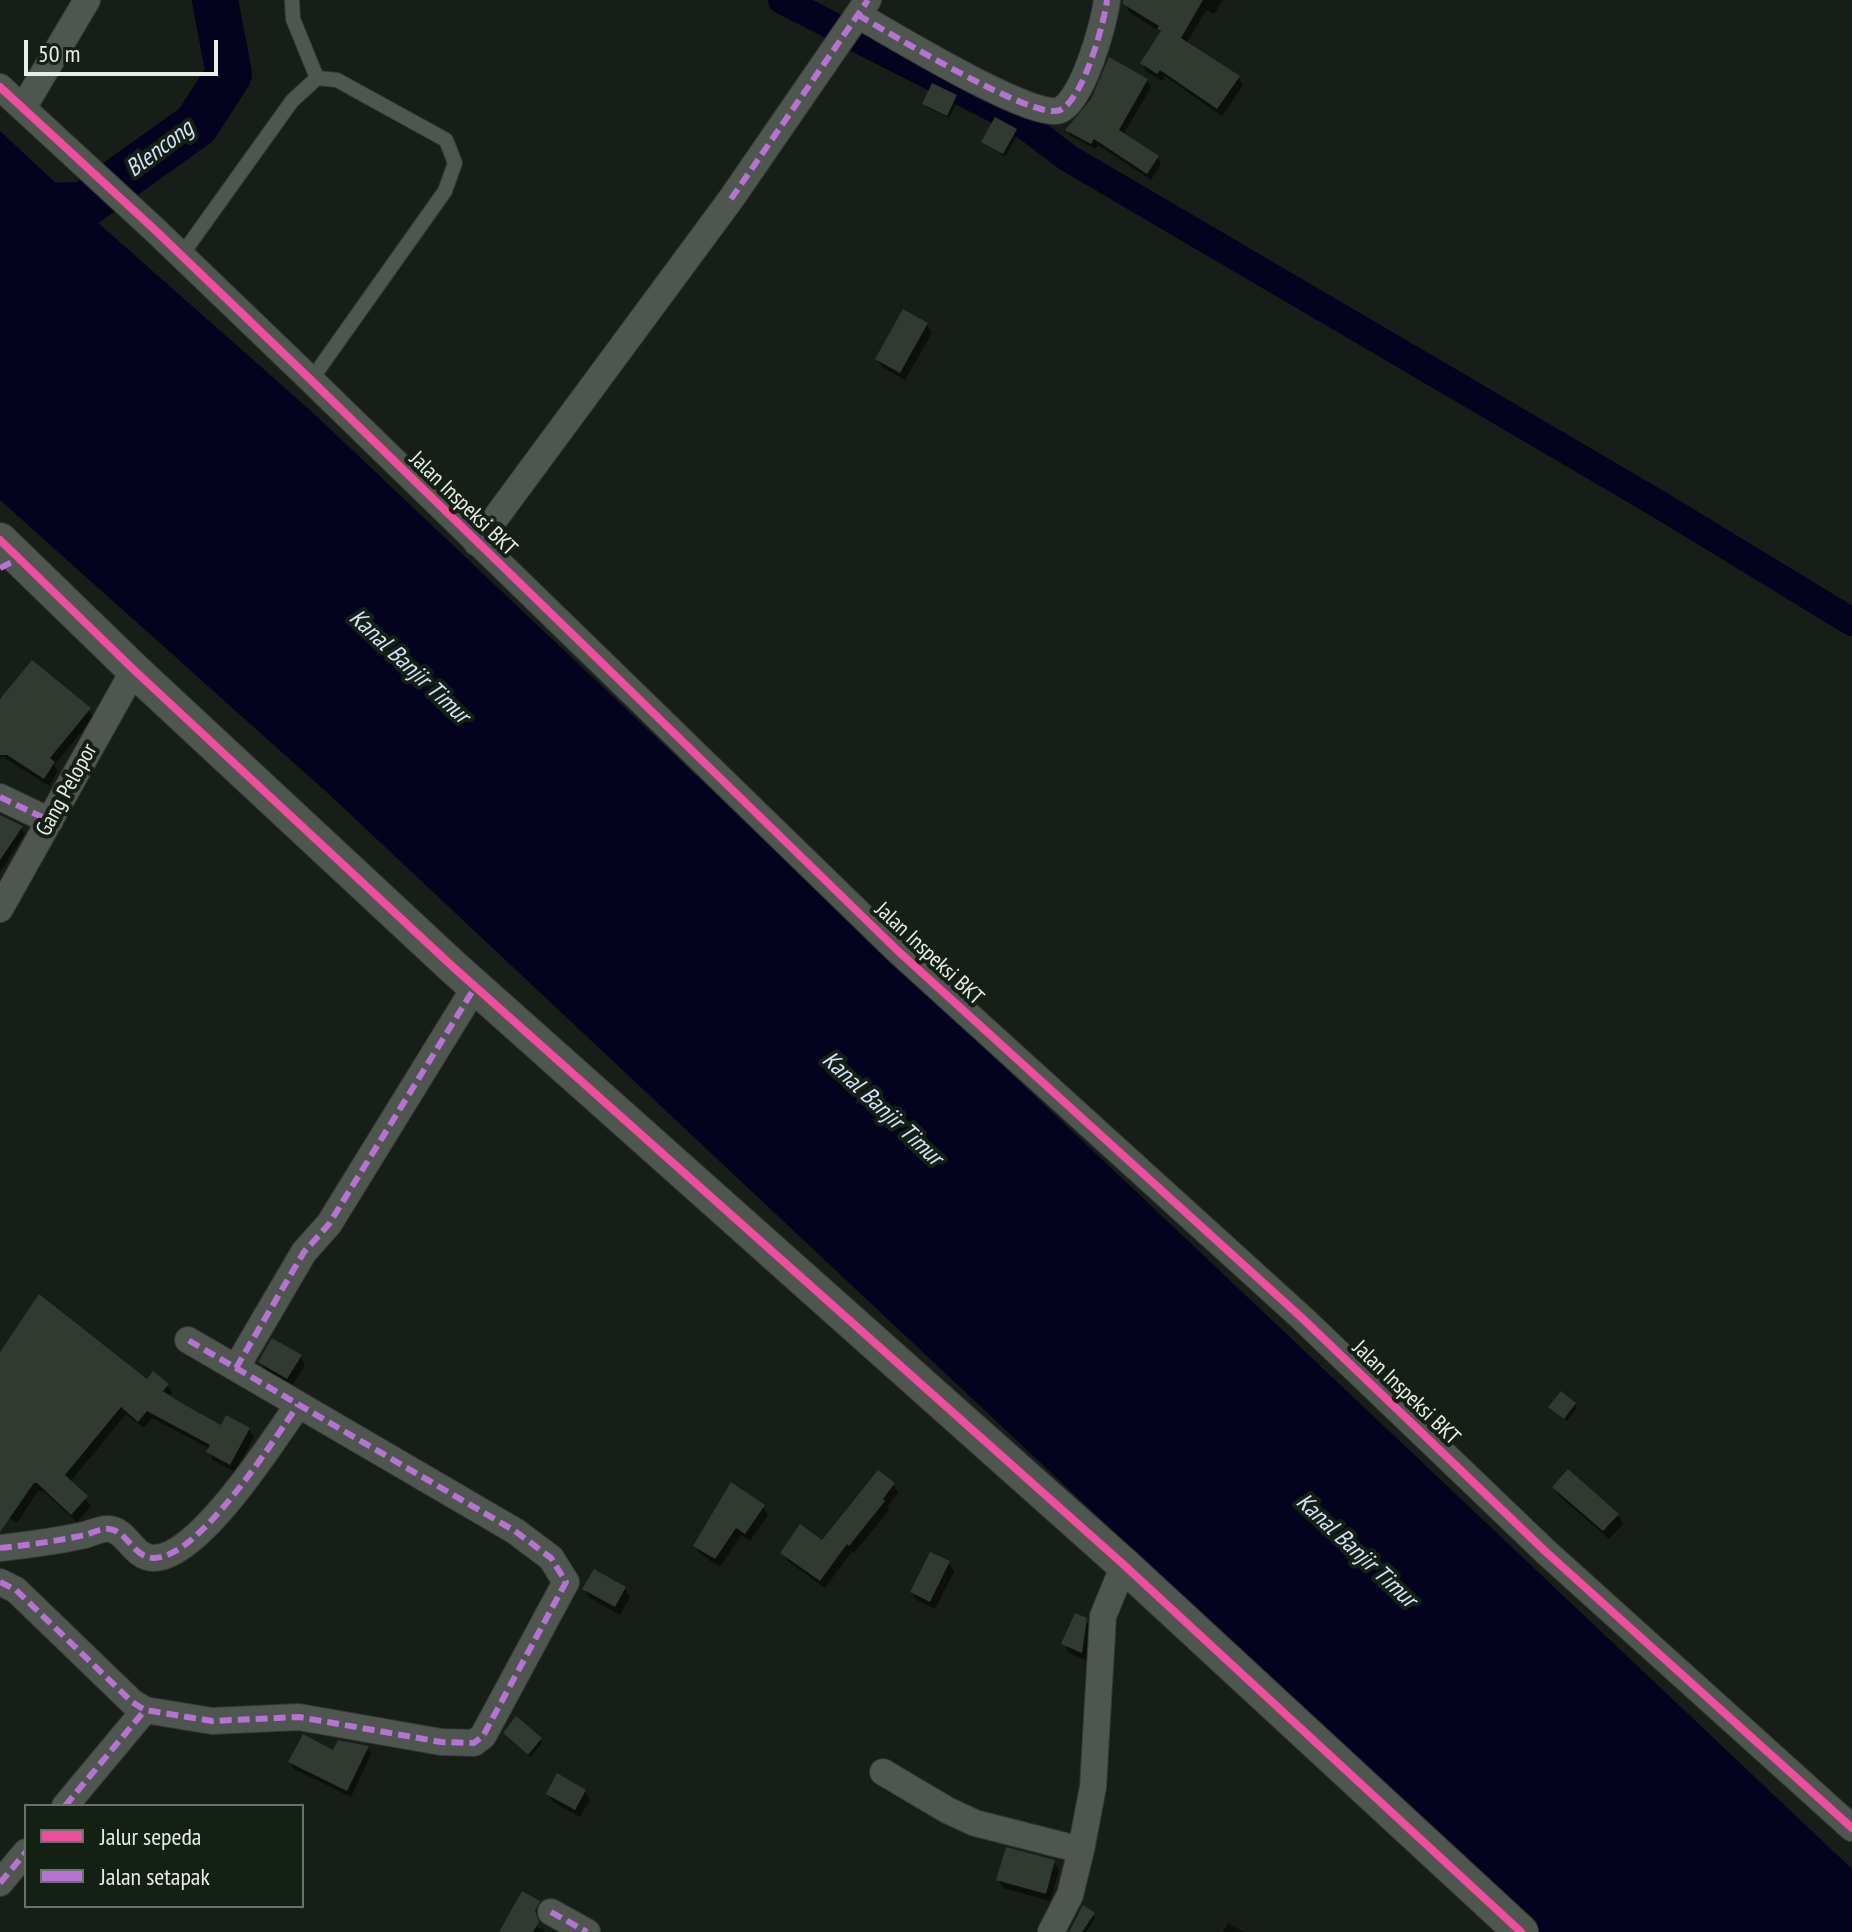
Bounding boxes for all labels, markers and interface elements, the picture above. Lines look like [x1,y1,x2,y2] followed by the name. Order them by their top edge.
[28,24,222,74] scale bar
[38,38,80,69] text: 50 m
[121,114,199,184] water label: Blencong
[404,446,522,562] street label: Jalan Inspeksi BKT
[343,604,475,730] water label: Kanal Banjir Timur
[31,739,103,841] street label: Gang Pelopor
[869,897,989,1011] street label: Jalan Inspeksi BKT
[816,1046,948,1172] water label: Kanal Banjir Timur
[1347,1335,1465,1451] street label: Jalan Inspeksi BKT
[1290,1488,1422,1614] water label: Kanal Banjir Timur
[24,1804,304,1908] legend
[100,1821,201,1852] text: Jalur sepeda
[100,1861,210,1892] text: Jalan setapak

